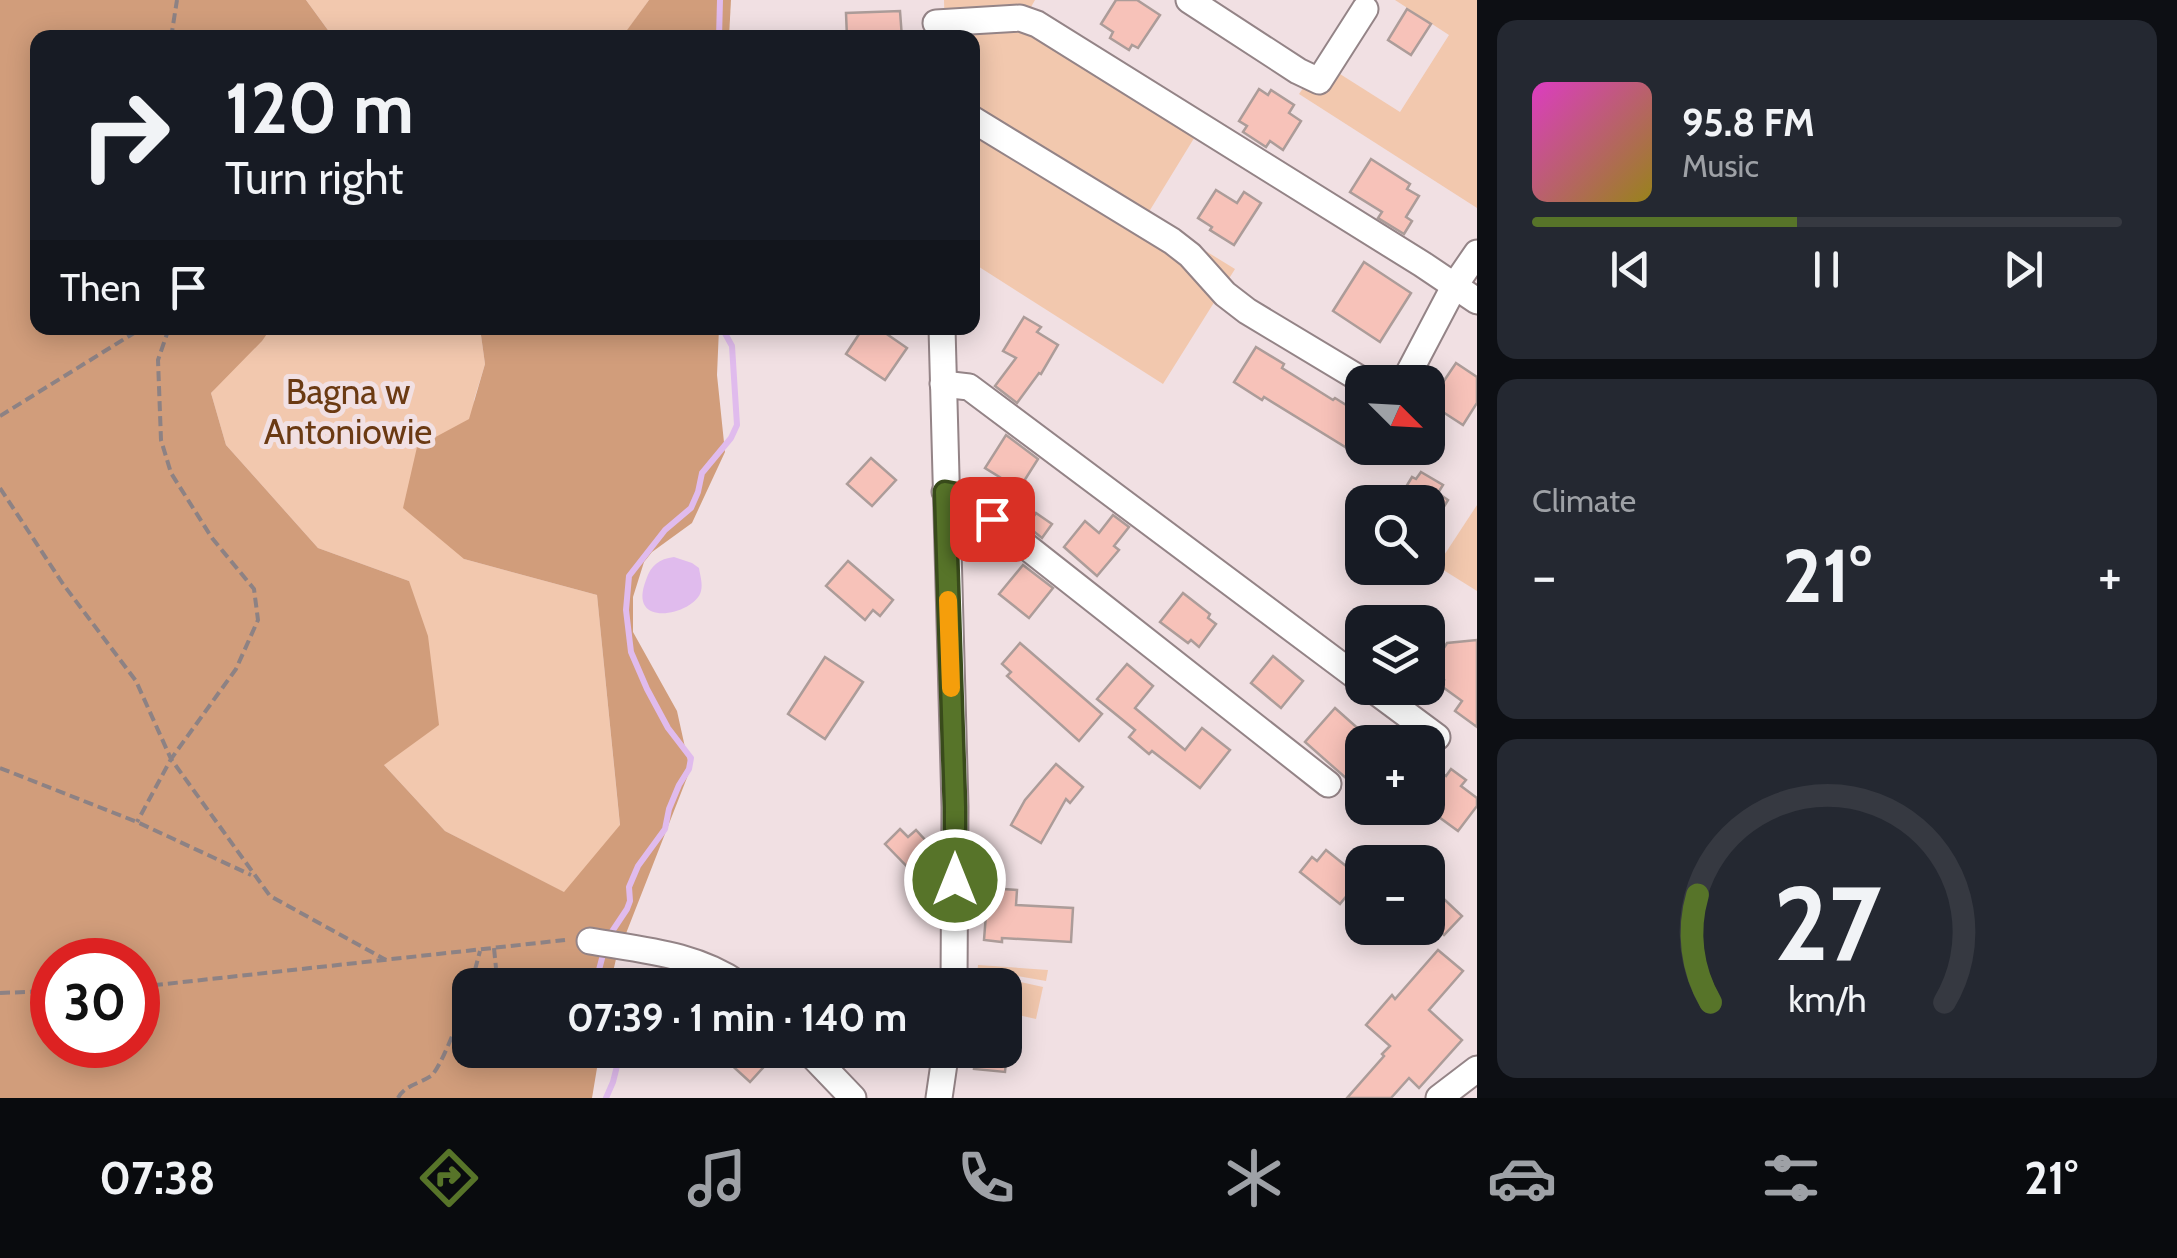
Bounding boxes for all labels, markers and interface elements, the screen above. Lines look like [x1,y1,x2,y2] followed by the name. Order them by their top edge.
[225,65,414,151] text: 120 m
[60,70,190,200] icon: right
[1682,99,1815,146] text: 95.8 FM
[1682,146,1759,185] text: Music
[225,151,404,205] text: Turn right
[1603,242,1658,297] icon: previous
[1799,242,1854,297] icon: pause
[1996,242,2051,297] icon: next
[161,260,216,315] icon: arrive
[60,264,141,311] text: Then
[1345,365,1445,465] north arrow
[1345,365,1445,945] map controls
[264,370,432,453] park label: Bagna w Antoniowie
[950,477,1035,562] pin
[1532,481,1636,520] text: Climate
[1345,485,1445,585] button: search
[965,492,1020,547] icon: arrive
[1782,530,1872,621] text: 21°
[1532,542,1556,609] text: −
[2098,542,2122,609] text: +
[1345,605,1445,705] button: layers
[1345,725,1445,825] button: +
[903,828,1007,932] position arrow
[1345,845,1445,945] button: −
[1773,860,1881,986] text: 27
[30,938,160,1068] speed limit sign: 30
[1788,978,1866,1021] text: km/h
[567,994,907,1041] text: 07:39 · 1 min · 140 m
[414,1143,484,1213] icon: directions
[682,1143,752,1213] icon: music
[951,1143,1021,1213] icon: phone
[1219,1143,1289,1213] icon: climate
[1487,1143,1557,1213] icon: car
[1756,1143,1826,1213] icon: filters
[99,1151,215,1205] text: 07:38
[2024,1151,2078,1205] text: 21°

